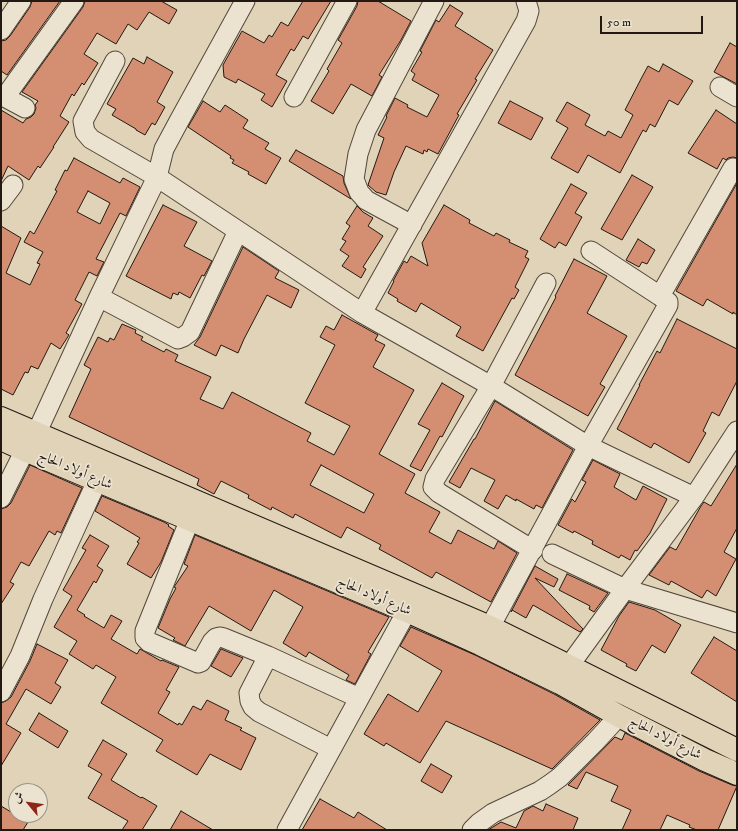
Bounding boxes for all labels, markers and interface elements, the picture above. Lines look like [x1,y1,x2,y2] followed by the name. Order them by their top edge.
[602,8,705,34] scale bar
[607,15,631,30] text: 50 m
[35,448,115,494] street label: شارع أولاد الحاج
[334,574,414,620] street label: شارع أولاد الحاج
[626,714,704,764] street label: شارع أولاد الحاج
[8,783,48,823] north arrow
[10,790,27,806] text: ش

